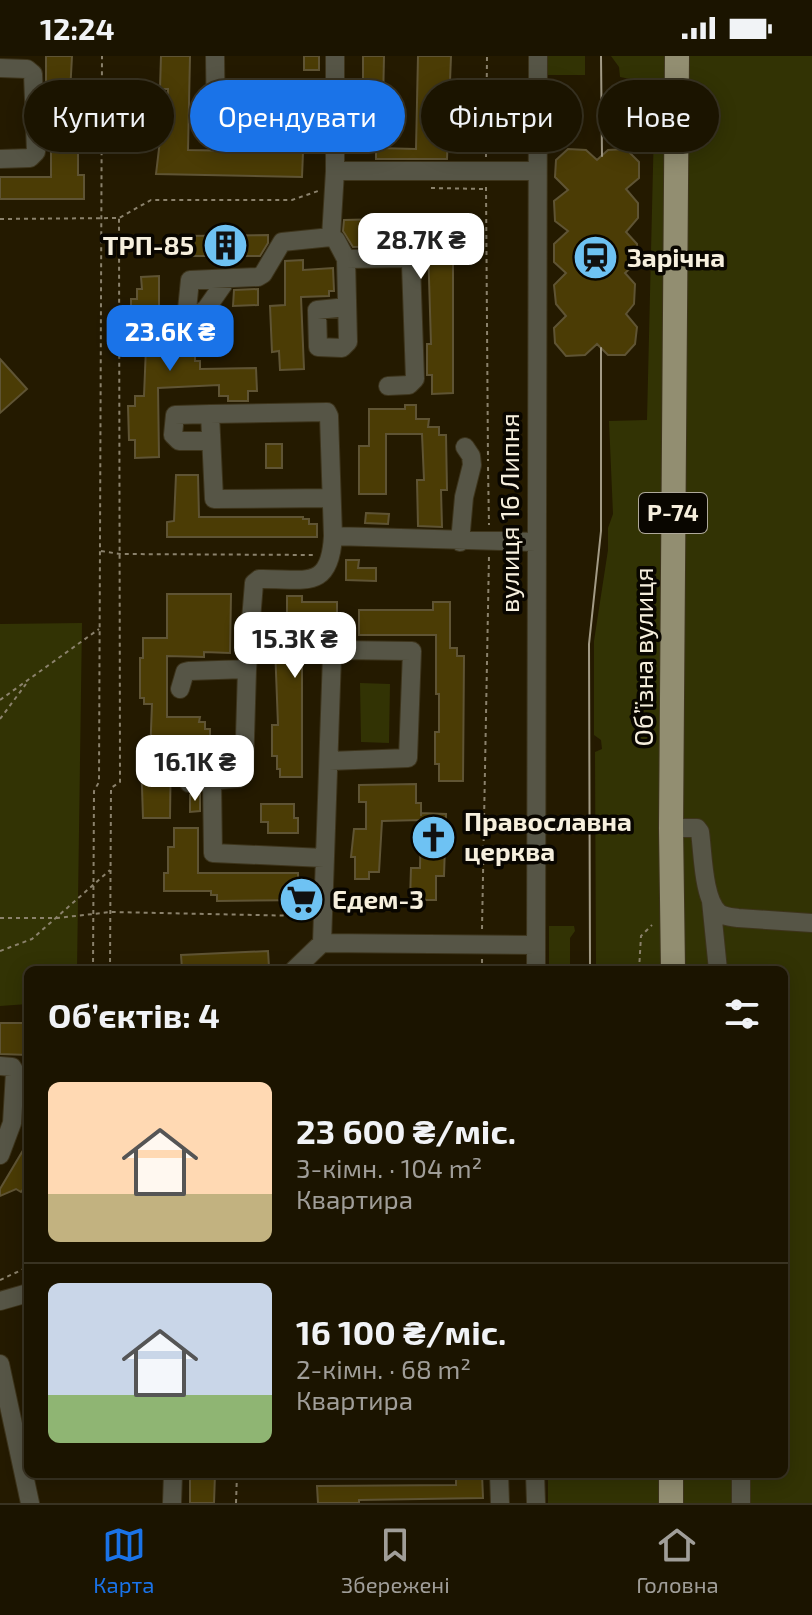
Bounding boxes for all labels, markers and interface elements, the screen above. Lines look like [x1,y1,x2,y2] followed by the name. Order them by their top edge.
[40,10,115,46] text: 12:24
[24,80,174,152] chip: Купити
[190,80,405,152] chip: Орендувати
[421,80,582,152] chip: Фільтри
[598,80,719,152] chip: Нове
[347,213,495,281] pin: 28.7K ₴
[201,222,249,270] building icon: ТРП-85
[376,223,466,254] text: 28.7K ₴
[103,229,194,260] place label: ТРП-85
[572,234,620,282] station icon: Зарічна
[627,241,725,272] place label: Зарічна
[96,305,244,373] pin: 23.6K ₴
[125,315,215,346] text: 23.6K ₴
[493,413,525,613] street label: вулиця 16 Липня
[639,493,707,533] road number: Р-74
[627,567,659,747] street label: Обʼїзна вулиця
[221,612,369,680] pin: 15.3K ₴
[252,622,338,653] text: 15.3K ₴
[121,735,269,803] pin: 16.1K ₴
[154,745,236,776] text: 16.1K ₴
[464,805,632,866] place label: Православна церква
[409,813,457,861] church icon: Православна церква
[277,876,325,924] supermarket icon: Едем-3
[332,883,424,914] place label: Едем-3
[720,992,764,1036] icon: filters
[48,994,220,1035] text: Об’єктів: 4
[296,1110,516,1151] text: 23 600 ₴/міс.
[112,1114,208,1210] icon: home
[296,1152,482,1183] text: 3-кімн. · 104 m²
[296,1183,413,1214] text: Квартира
[296,1311,506,1352] text: 16 100 ₴/міс.
[112,1315,208,1411] icon: home
[296,1353,471,1384] text: 2-кімн. · 68 m²
[296,1384,413,1415] text: Квартира
[93,1523,154,1597] tab: Карта
[341,1523,450,1597] tab: Збережені
[636,1523,719,1597] tab: Головна

